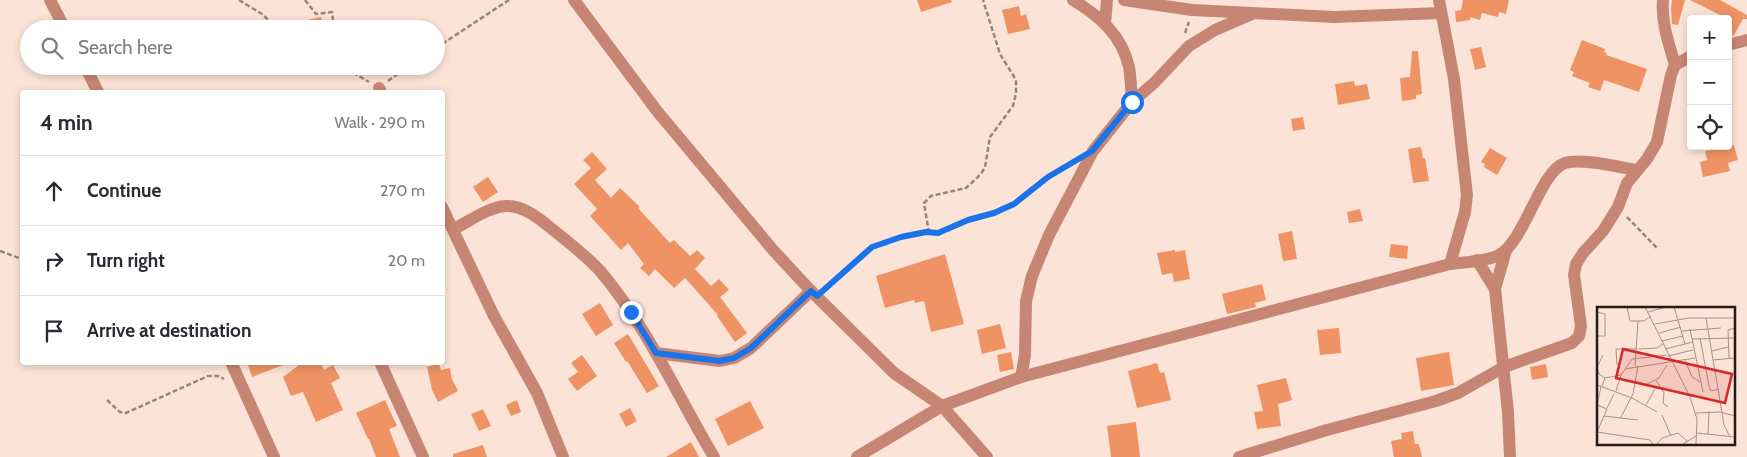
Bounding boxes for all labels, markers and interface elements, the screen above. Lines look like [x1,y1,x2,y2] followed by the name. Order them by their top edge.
[1687,15,1732,150] map controls
[1687,15,1732,60] button: +
[20,20,445,75] search box
[38,34,66,62] icon: search
[78,36,172,59] text: Search here
[1687,60,1732,105] button: −
[1121,91,1144,114] route start
[1687,105,1732,150] button: locate
[40,110,93,135] text: 4 min
[335,113,425,132] text: Walk · 290 m
[40,177,68,205] icon: ahead
[87,179,161,202] text: Continue
[380,181,425,200] text: 270 m
[40,247,68,275] icon: right
[87,249,165,272] text: Turn right
[388,251,425,270] text: 20 m
[620,301,643,324] route end
[1597,307,1734,444] inset map
[40,317,68,345] icon: arrive
[87,319,251,342] text: Arrive at destination

